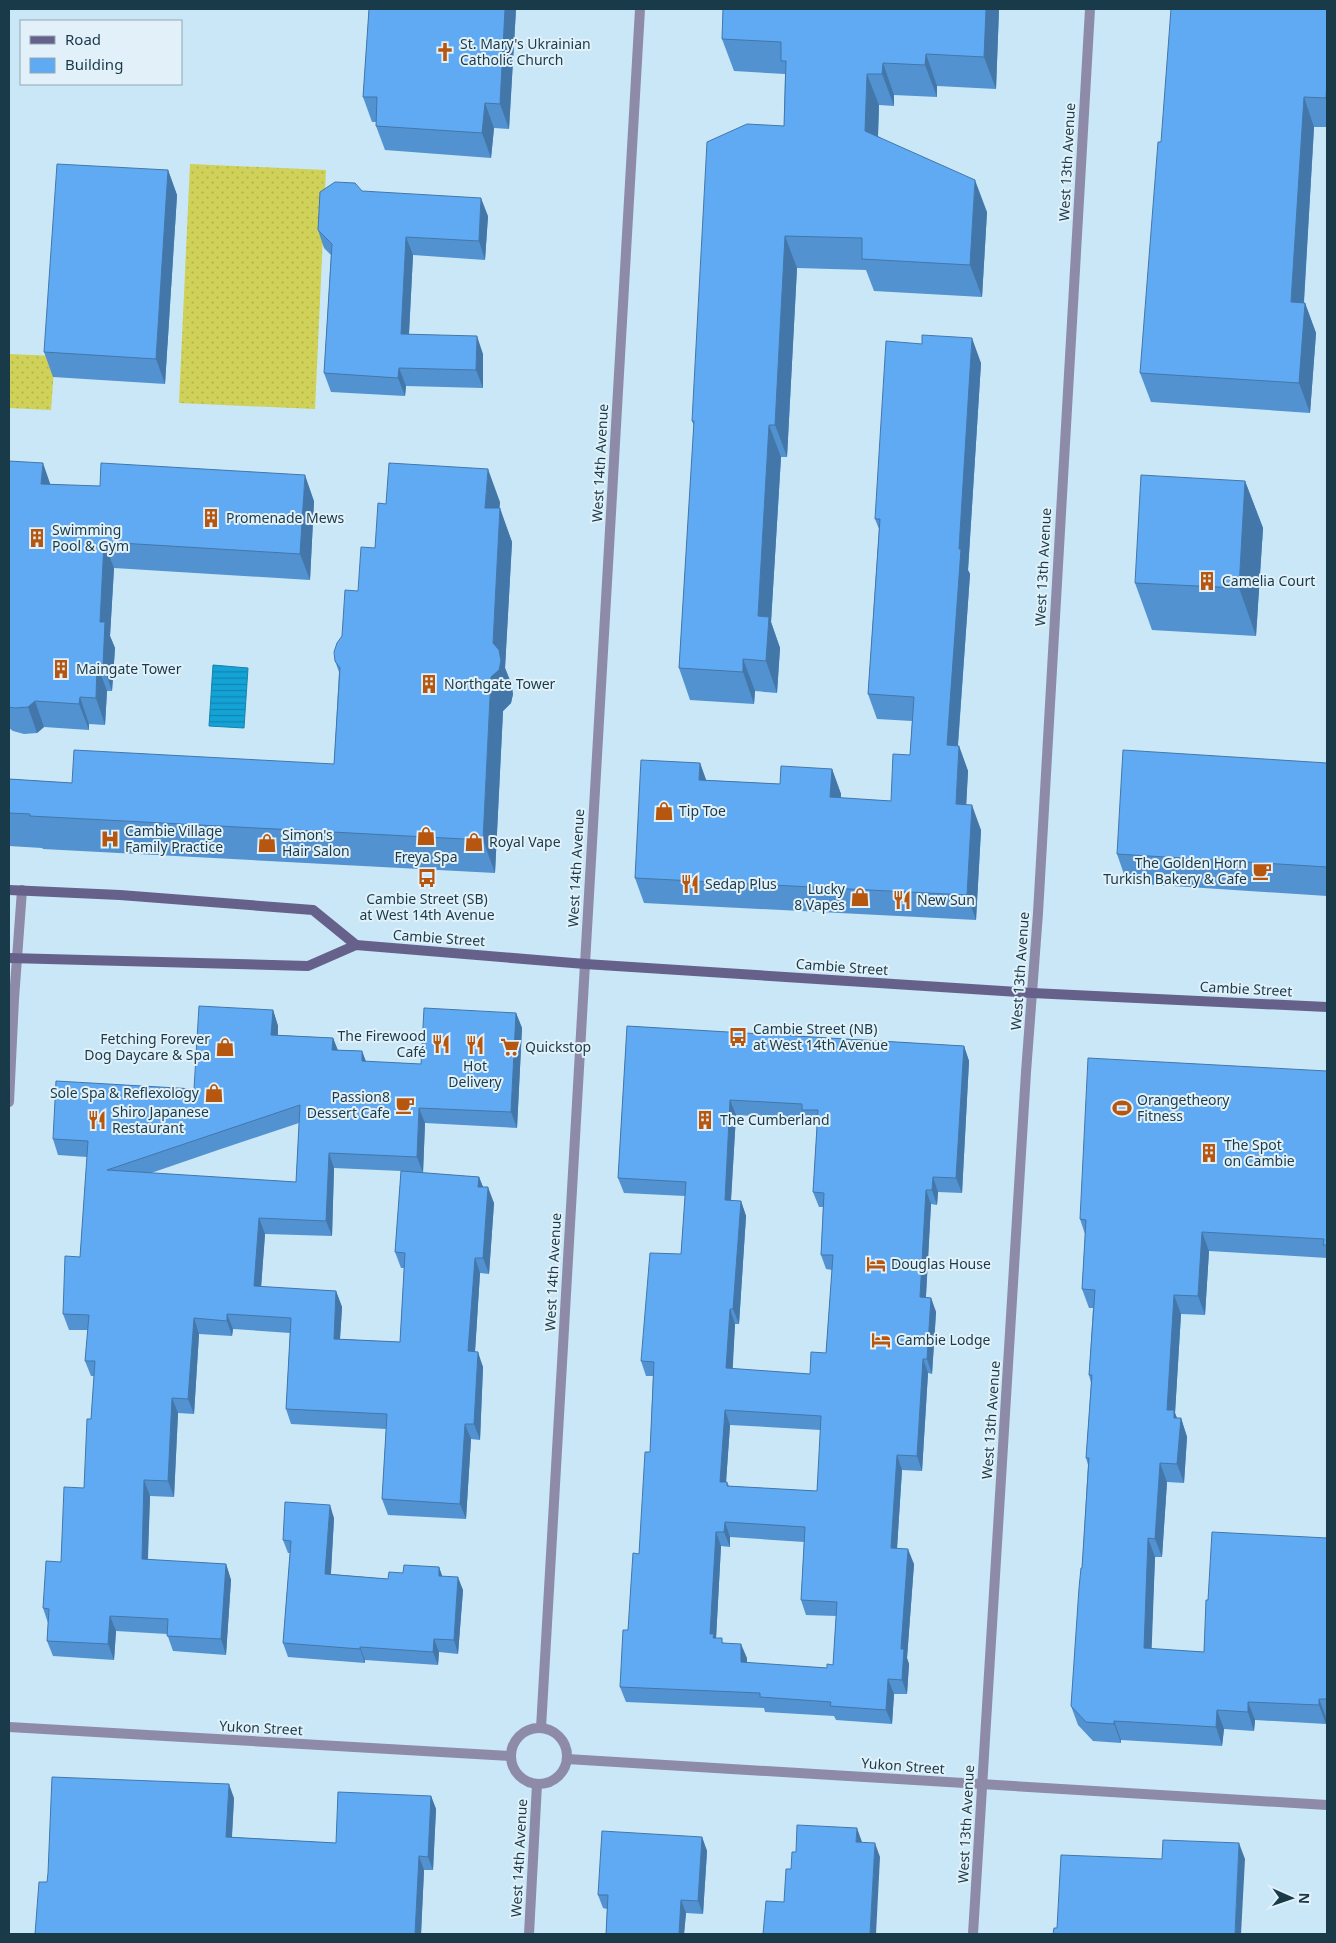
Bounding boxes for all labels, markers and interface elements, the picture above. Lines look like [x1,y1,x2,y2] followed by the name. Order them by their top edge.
[20,20,182,85] legend
[65,29,101,49] text: Road
[460,34,591,69] place label: St. Mary's Ukrainian Catholic Church
[434,41,456,63] church icon: St. Mary's Ukrainian Catholic Church
[65,54,123,74] text: Building
[1054,102,1079,222] street label: West 13th Avenue
[587,403,612,523] street label: West 14th Avenue
[200,507,222,529] building icon: Promenade Mews
[1030,507,1055,627] street label: West 13th Avenue
[226,508,344,527] place label: Promenade Mews
[52,520,129,555] place label: Swimming Pool & Gym
[26,527,48,549] building icon: Swimming Pool & Gym
[1196,570,1218,592] building icon: Camelia Court
[1222,571,1315,590] place label: Camelia Court
[50,658,72,680] building icon: Maingate Tower
[76,659,182,678] place label: Maingate Tower
[418,673,440,695] building icon: Northgate Tower
[444,674,556,693] place label: Northgate Tower
[653,800,675,822] shop icon: Tip Toe
[679,801,726,820] place label: Tip Toe
[563,808,588,928] street label: West 14th Avenue
[125,821,223,856] place label: Cambie Village Family Practice
[282,825,350,860] place label: Simon's Hair Salon
[415,825,437,847] shop icon: Freya Spa
[99,828,121,850] hospital icon: Cambie Village Family Practice
[463,831,485,853] shop icon: Royal Vape
[256,832,278,854] shop icon: Simon's Hair Salon
[489,832,561,851] place label: Royal Vape
[394,847,458,866] place label: Freya Spa
[1103,853,1247,888] place label: The Golden Horn Turkish Bakery & Cafe
[1251,860,1273,882] cafe icon: The Golden Horn Turkish Bakery & Cafe
[416,867,438,889] bus stop icon: Cambie Street (SB) at West 14th Avenue
[679,873,701,895] restaurant icon: Sedap Plus
[705,874,777,893] place label: Sedap Plus
[794,879,846,914] place label: Lucky 8 Vapes
[849,886,871,908] shop icon: Lucky 8 Vapes
[359,889,495,924] place label: Cambie Street (SB) at West 14th Avenue
[891,889,913,911] restaurant icon: New Sun
[917,890,975,909] place label: New Sun
[1006,911,1033,1031] street label: West 13th Avenue
[392,925,486,950] street label: Cambie Street
[795,954,889,979] street label: Cambie Street
[1199,977,1293,1000] street label: Cambie Street
[753,1019,888,1054] place label: Cambie Street (NB) at West 14th Avenue
[337,1026,426,1061] place label: The Firewood Café
[727,1026,749,1048] bus stop icon: Cambie Street (NB) at West 14th Avenue
[84,1029,210,1064] place label: Fetching Forever Dog Daycare & Spa
[430,1033,452,1055] restaurant icon: The Firewood Café
[464,1034,486,1056] restaurant icon: Hot Delivery
[214,1036,236,1058] shop icon: Fetching Forever Dog Daycare & Spa
[499,1036,521,1058] supermarket icon: Quickstop
[525,1037,591,1056] place label: Quickstop
[448,1056,502,1091] place label: Hot Delivery
[203,1082,225,1104] shop icon: Sole Spa & Reflexology
[50,1083,200,1102] place label: Sole Spa & Reflexology
[307,1087,390,1122] place label: Passion8 Dessert Cafe
[1137,1090,1230,1125] place label: Orangetheory Fitness
[394,1094,416,1116] cafe icon: Passion8 Dessert Cafe
[1111,1097,1133,1119] sports icon: Orangetheory Fitness
[112,1102,209,1137] place label: Shiro Japanese Restaurant
[86,1109,108,1131] restaurant icon: Shiro Japanese Restaurant
[694,1109,716,1131] building icon: The Cumberland
[720,1110,830,1129] place label: The Cumberland
[1224,1135,1295,1170] place label: The Spot on Cambie
[1198,1142,1220,1164] building icon: The Spot on Cambie
[540,1212,565,1332] street label: West 14th Avenue
[865,1253,887,1275] hotel icon: Douglas House
[891,1254,991,1273] place label: Douglas House
[870,1329,892,1351] hotel icon: Cambie Lodge
[896,1330,991,1349] place label: Cambie Lodge
[977,1360,1004,1480] street label: West 13th Avenue
[219,1716,303,1739] street label: Yukon Street
[861,1753,945,1778] street label: Yukon Street
[953,1764,978,1884] street label: West 13th Avenue
[506,1798,531,1918] street label: West 14th Avenue
[1266,1873,1316,1923] north arrow
[1295,1892,1314,1904] text: N

